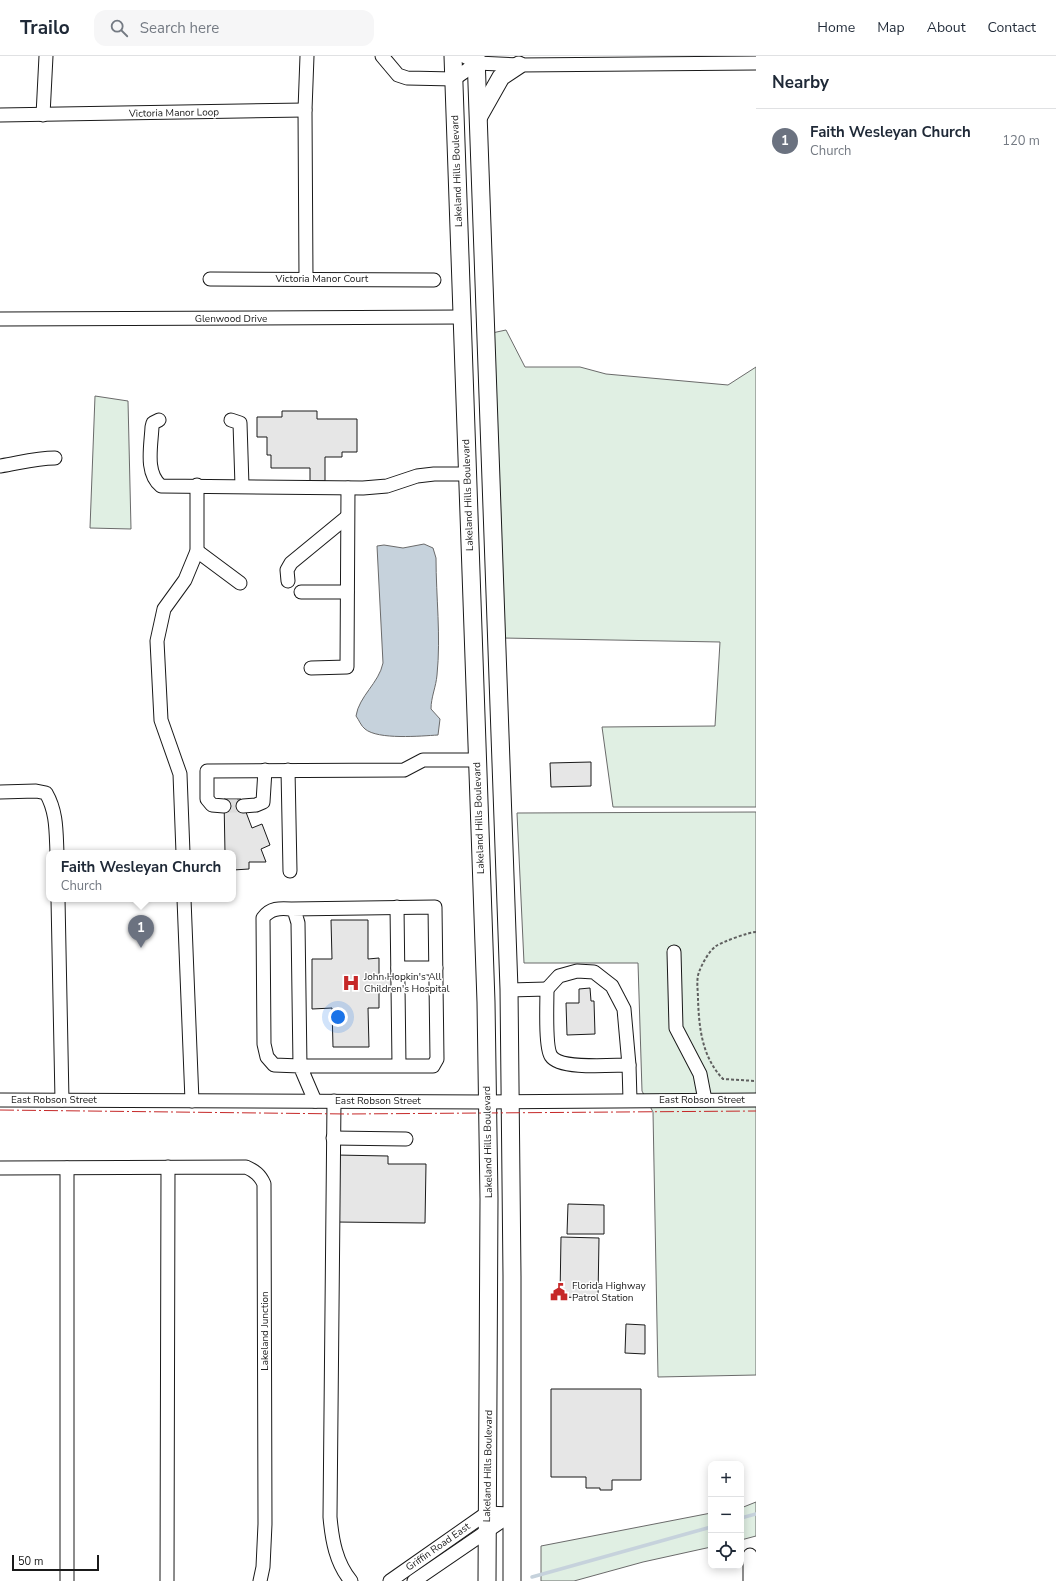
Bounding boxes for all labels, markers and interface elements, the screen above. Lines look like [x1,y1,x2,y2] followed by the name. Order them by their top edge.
[94,10,374,46] search box
[20,15,70,41] text: Trailo
[108,17,130,39] icon: search
[140,18,219,38] text: Search here
[817,18,855,37] text: Home
[877,18,905,37] text: Map
[927,18,966,37] text: About
[988,18,1036,37] text: Contact
[772,71,829,94] text: Nearby
[128,105,219,121] street label: Victoria Manor Loop
[448,115,466,227] street label: Lakeland Hills Boulevard
[810,122,971,142] text: Faith Wesleyan Church
[781,132,789,150] text: 1
[1002,132,1040,150] text: 120 m
[810,142,851,160] text: Church
[275,272,369,286] street label: Victoria Manor Court
[195,312,267,326] street label: Glenwood Drive
[459,439,477,551] street label: Lakeland Hills Boulevard
[470,762,488,874] street label: Lakeland Hills Boulevard
[46,850,236,902] popup
[61,857,221,877] text: Faith Wesleyan Church
[61,877,102,895] text: Church
[128,915,154,948] pin: 1
[363,970,450,996] place label: John Hopkin's All Children's Hospital
[341,973,361,993] hospital icon: John Hopkin's All Children's Hospital
[328,1007,348,1027] your location
[480,1086,496,1198] street label: Lakeland Hills Boulevard
[11,1093,97,1107] street label: East Robson Street
[659,1093,745,1107] street label: East Robson Street
[335,1094,421,1108] street label: East Robson Street
[572,1279,647,1305] place label: Florida Highway Patrol Station
[549,1282,569,1302] public building icon: Florida Highway Patrol Station
[258,1291,272,1371] street label: Lakeland Junction
[480,1410,496,1522] street label: Lakeland Hills Boulevard
[708,1461,744,1569] map controls
[708,1461,744,1497] button: +
[708,1497,744,1533] button: −
[403,1519,473,1574] street label: Griffin Road East
[708,1533,744,1569] button: locate
[12,1553,99,1572] scale bar
[18,1554,43,1569] text: 50 m

